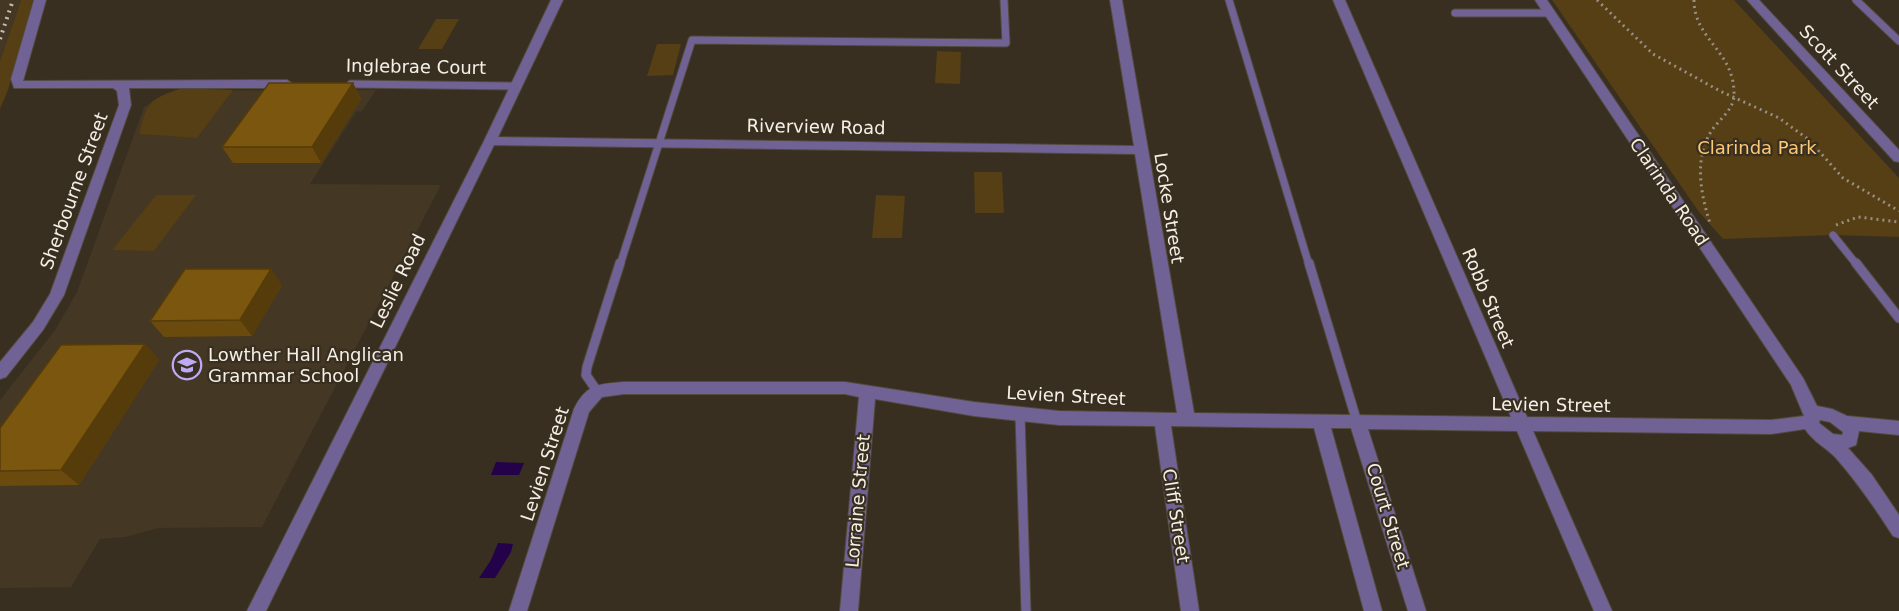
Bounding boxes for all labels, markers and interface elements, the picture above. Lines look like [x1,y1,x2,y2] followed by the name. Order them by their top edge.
[1795,20,1883,113] street label: Scott Street
[346,55,486,78] street label: Inglebrae Court
[35,110,112,272] street label: Sherbourne Street
[746,115,886,138] street label: Riverview Road
[1626,134,1713,250] street label: Clarinda Road
[1697,137,1817,158] park label: Clarinda Park
[1150,151,1189,265] street label: Locke Street
[366,230,429,331] street label: Leslie Road
[1458,245,1519,351] street label: Robb Street
[208,344,404,386] place label: Lowther Hall Anglican Grammar School
[171,349,203,381] school or university icon: Lowther Hall Anglican Grammar School
[1006,382,1126,409] street label: Levien Street
[1491,393,1611,416] street label: Levien Street
[516,404,573,524] street label: Levien Street
[841,433,874,569] street label: Lorraine Street
[1362,460,1415,571] street label: Court Street
[1159,467,1194,565] street label: Cliff Street

